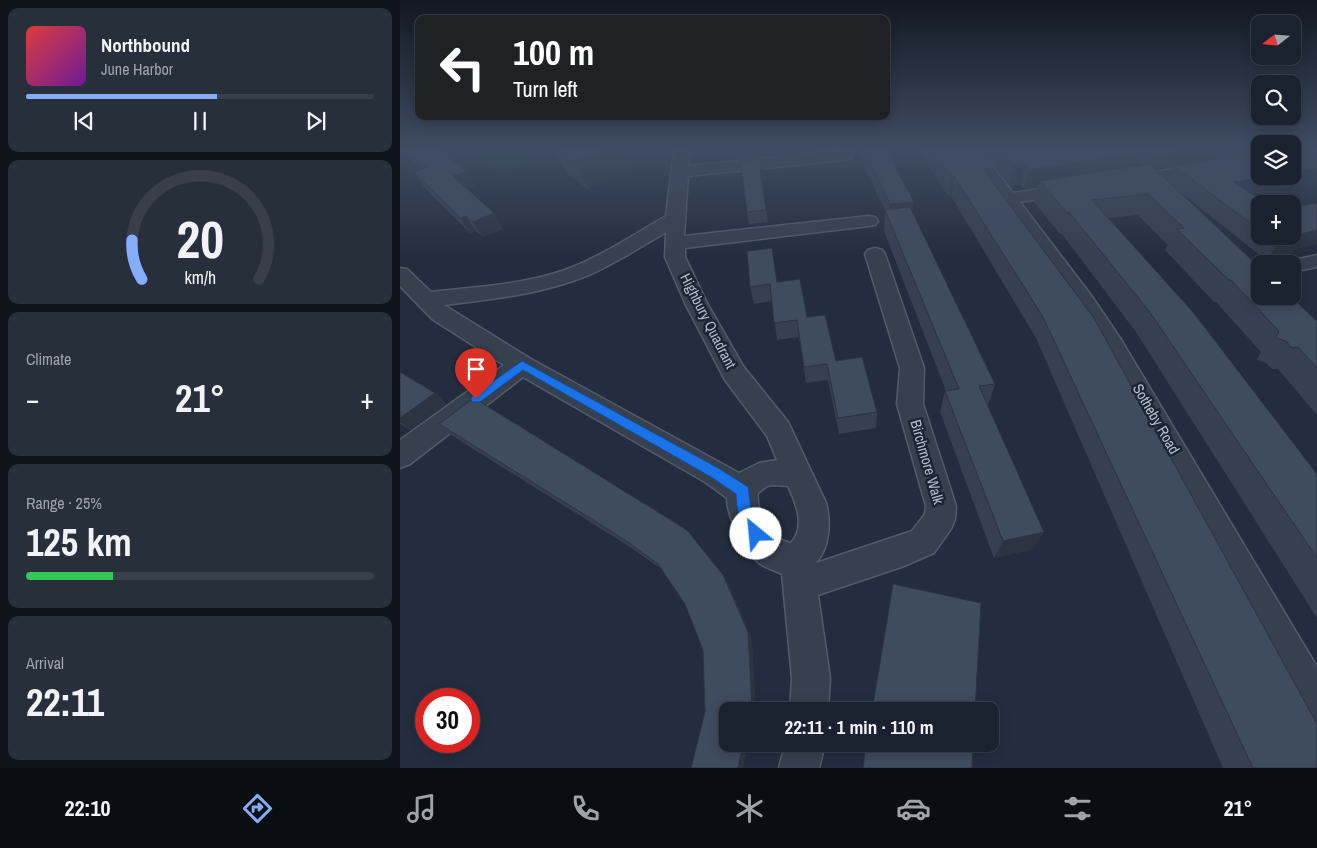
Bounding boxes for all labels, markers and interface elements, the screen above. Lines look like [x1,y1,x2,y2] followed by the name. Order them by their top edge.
[1251,15,1301,65] north arrow
[1251,15,1301,305] map controls
[513,29,594,76] text: 100 m
[101,32,190,58] text: Northbound
[430,35,495,100] icon: left
[101,58,173,80] text: June Harbor
[513,74,578,104] text: Turn left
[1251,75,1301,125] button: search
[70,107,98,135] icon: previous
[186,107,214,135] icon: pause
[302,107,330,135] icon: next
[1251,135,1301,185] button: layers
[1251,195,1301,245] button: +
[176,204,224,274] text: 20
[1251,255,1301,305] button: −
[184,266,216,290] text: km/h
[675,269,742,373] street label: Highbury Quadrant
[26,348,71,370] text: Climate
[455,348,497,399] pin
[462,355,490,383] icon: arrive
[175,373,225,424] text: 21°
[26,380,39,418] text: −
[361,380,374,418] text: +
[1128,380,1185,458] street label: Sotheby Road
[905,417,950,507] street label: Birchmore Walk
[26,492,102,514] text: Range · 25%
[729,507,781,559] position arrow
[26,517,132,568] text: 125 km
[26,652,64,674] text: Arrival
[26,677,104,728] text: 22:11
[415,688,480,753] speed limit sign: 30
[785,714,934,740] text: 22:11 · 1 min · 110 m
[240,791,275,826] icon: directions
[404,791,439,826] icon: music
[568,791,603,826] icon: phone
[732,791,767,826] icon: climate
[896,791,931,826] icon: car
[1060,791,1095,826] icon: filters
[64,793,111,823] text: 22:10
[1224,793,1252,823] text: 21°

